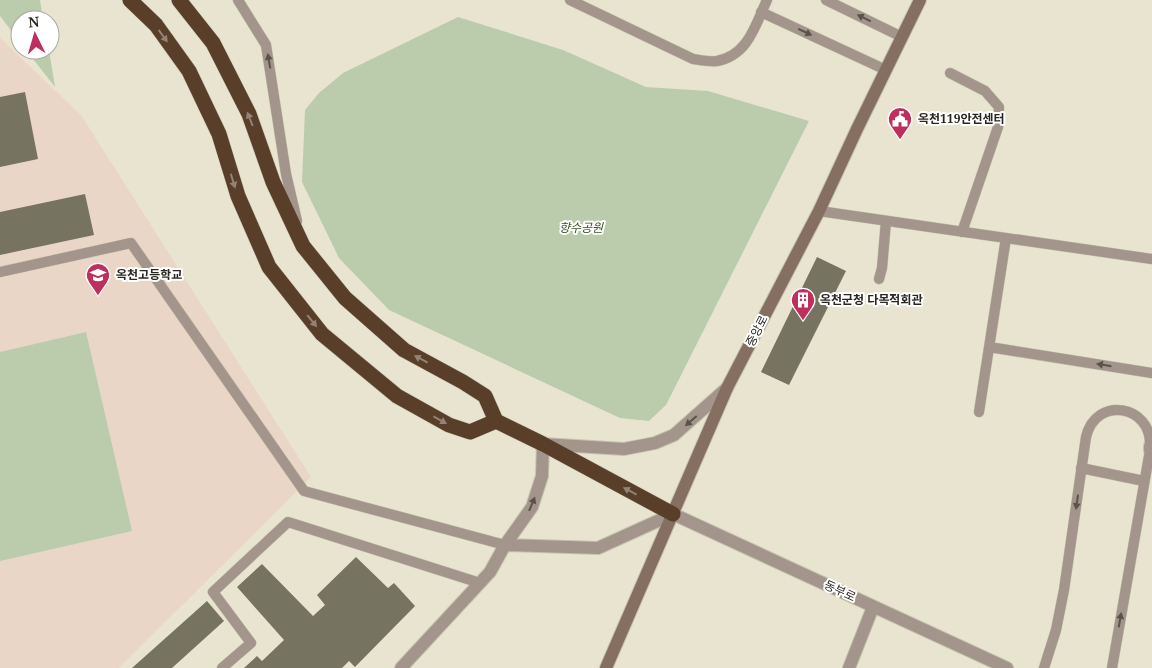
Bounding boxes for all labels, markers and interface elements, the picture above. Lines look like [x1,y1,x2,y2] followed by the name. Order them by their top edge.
[10,10,60,60] north arrow
[27,12,40,31] text: N
[857,14,871,22] one-way arrow
[158,29,168,43] one-way arrow
[798,29,812,37] one-way arrow
[264,53,272,69] one-way arrow
[887,106,913,140] public building icon: 옥천119안전센터
[918,110,1005,127] place label: 옥천119안전센터
[246,111,254,126] one-way arrow
[230,173,238,188] one-way arrow
[559,219,604,236] park label: 향수공원
[85,262,111,296] school or university icon: 옥천고등학교
[116,266,182,283] place label: 옥천고등학교
[790,287,816,321] building icon: 옥천군청 다목적회관
[820,291,922,308] place label: 옥천군청 다목적회관
[741,312,772,349] street label: 중앙로
[307,314,317,328] one-way arrow
[414,355,428,363] one-way arrow
[1095,361,1111,369] one-way arrow
[685,415,698,426] one-way arrow
[432,416,447,424] one-way arrow
[623,486,636,495] one-way arrow
[1072,495,1080,511] one-way arrow
[528,496,536,511] one-way arrow
[822,576,859,605] street label: 동부로
[1116,612,1124,628] one-way arrow

